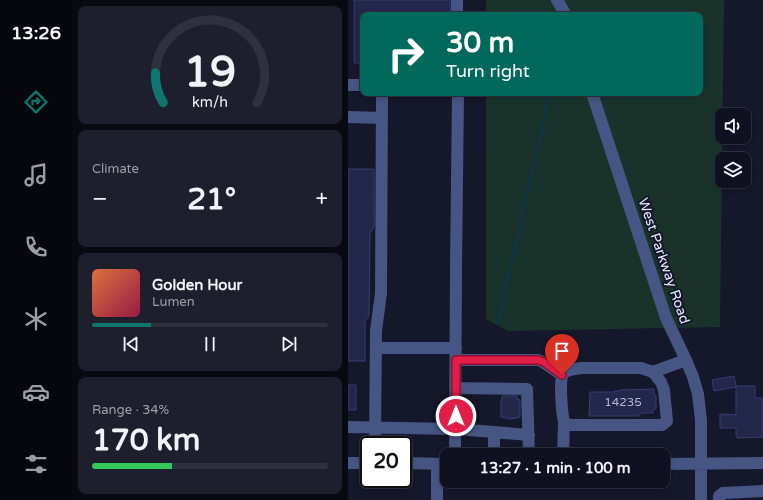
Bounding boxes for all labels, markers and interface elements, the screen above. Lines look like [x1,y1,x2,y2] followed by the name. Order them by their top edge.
[11,22,61,44] text: 13:26
[446,26,514,60] text: 30 m
[380,28,432,80] icon: right
[184,48,236,98] text: 19
[446,60,530,82] text: Turn right
[22,88,50,116] icon: directions
[192,93,228,110] text: km/h
[715,108,751,188] map controls
[715,108,751,144] button: sound
[715,152,751,188] button: layers
[22,161,50,189] icon: music
[92,161,139,177] text: Climate
[187,181,236,218] text: 21°
[92,186,108,212] text: −
[316,186,328,212] text: +
[634,196,694,326] street label: West Parkway Road
[22,233,50,261] icon: phone
[152,276,242,294] text: Golden Hour
[152,294,195,310] text: Lumen
[22,305,50,333] icon: climate
[120,333,142,355] icon: previous
[199,333,221,355] icon: pause
[278,333,300,355] icon: next
[545,334,579,375] pin
[551,340,573,362] icon: arrive
[22,378,50,406] icon: car
[435,395,477,437] position arrow
[604,395,642,409] house number: 14235
[92,402,169,418] text: Range · 34%
[92,422,200,459] text: 170 km
[360,436,412,488] speed limit sign: 20
[22,450,50,478] icon: filters
[480,459,630,477] text: 13:27 · 1 min · 100 m

